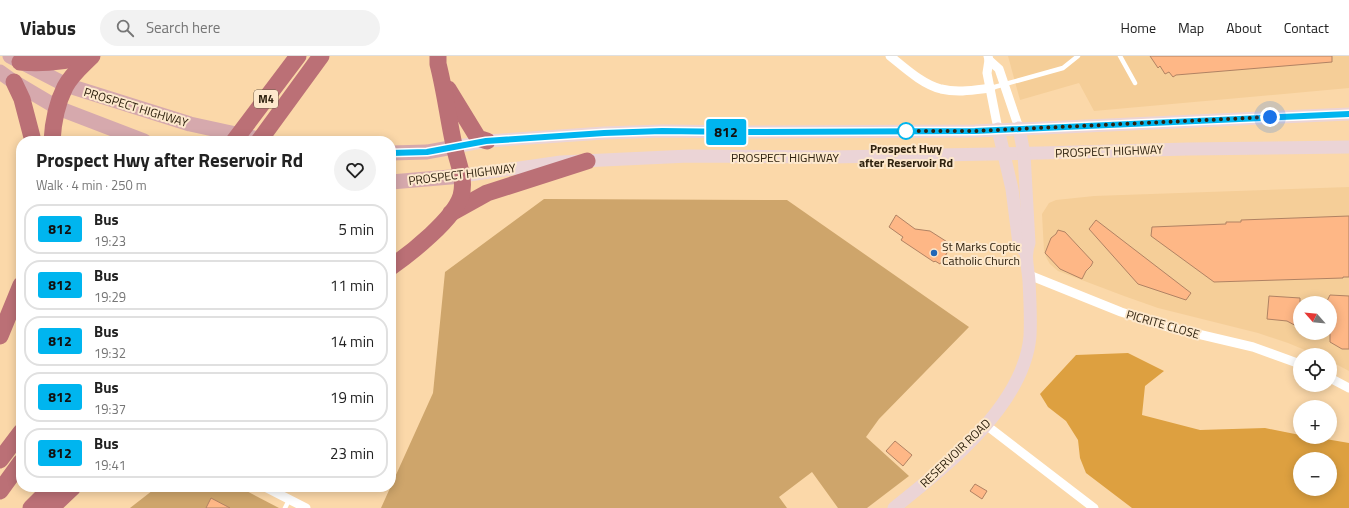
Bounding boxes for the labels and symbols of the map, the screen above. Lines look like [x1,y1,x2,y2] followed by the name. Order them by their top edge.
[82,82,191,132] street label: PROSPECT HIGHWAY
[254,90,278,108] road number: M4
[1260,107,1280,127] your location
[703,119,749,145] line badge: 812
[897,122,915,140] marker: Prospect Hwy after Reservoir Rd
[859,139,953,172] place label: Prospect Hwy after Reservoir Rd
[1055,140,1164,162] street label: PROSPECT HIGHWAY
[731,148,840,167] street label: PROSPECT HIGHWAY
[407,158,517,190] street label: PROSPECT HIGHWAY
[942,237,1021,270] place label: St Marks Coptic Catholic Church
[929,248,939,258] marker: St Marks Coptic Catholic Church
[1293,296,1337,340] north arrow
[1124,304,1202,344] street label: PICRITE CLOSE
[915,414,995,492] street label: RESERVOIR ROAD

